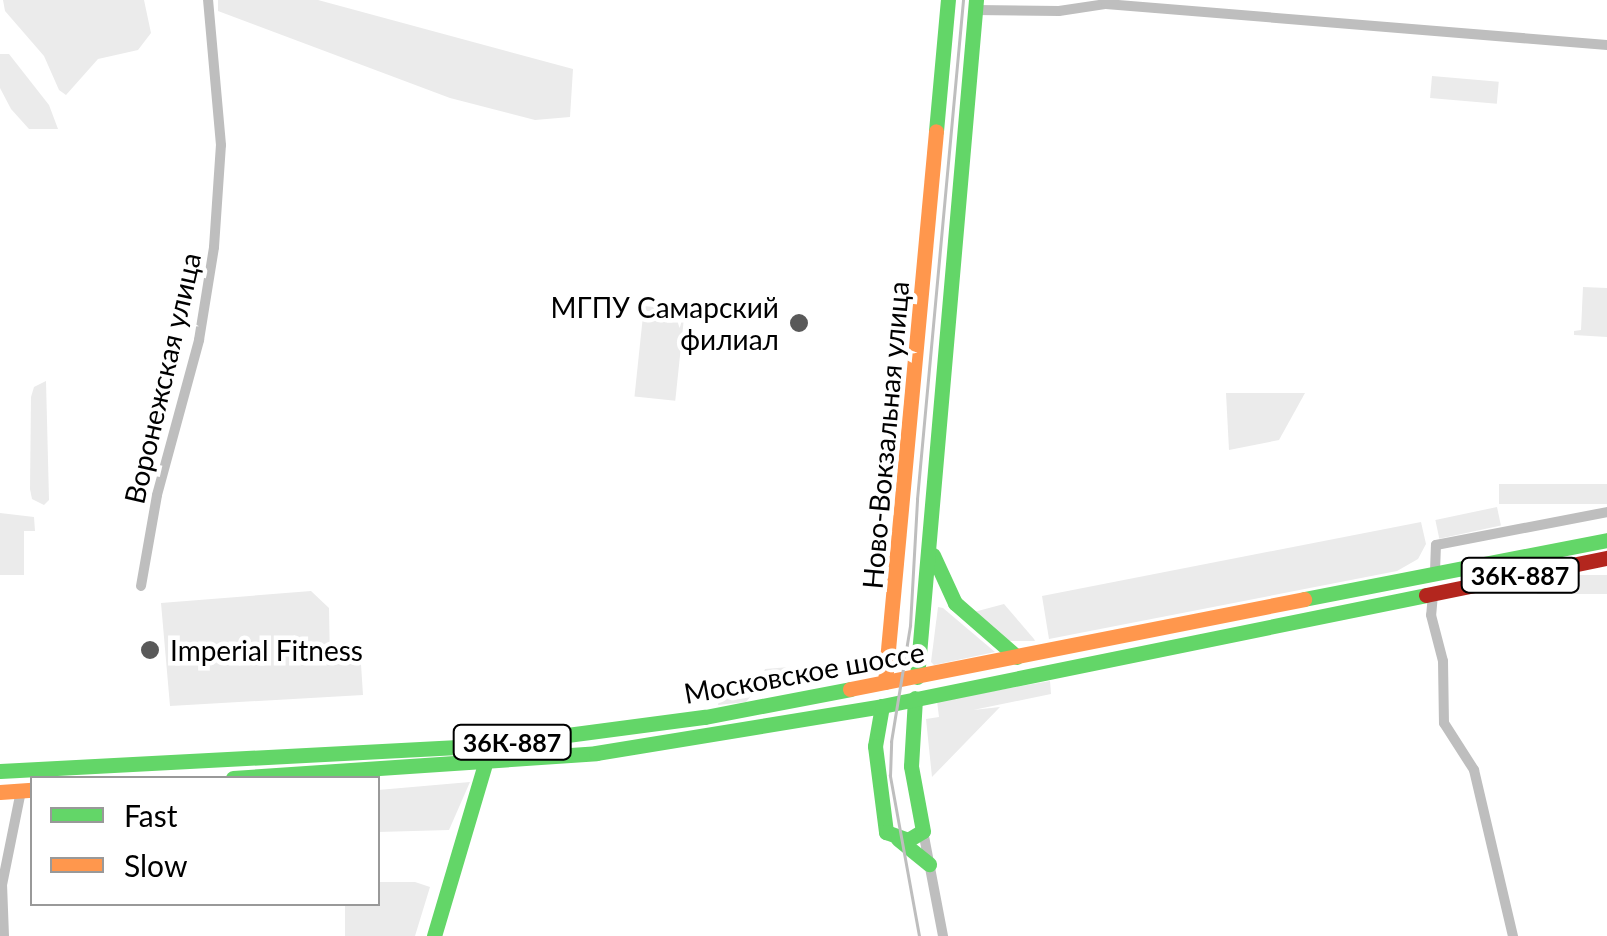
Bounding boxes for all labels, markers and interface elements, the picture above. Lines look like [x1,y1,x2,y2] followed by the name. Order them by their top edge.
[117,249,207,507] street label: Воронежская улица
[855,280,915,590] street label: Ново-Вокзальная улица
[551,290,779,356] place label: МГПУ Самарский филиал
[788,312,810,334] marker: МГПУ Самарский филиал
[1460,555,1580,595] road number: 36К-887
[170,633,363,667] place label: Imperial Fitness
[681,634,927,710] street label: Московское шоссе
[139,639,161,661] marker: Imperial Fitness
[452,722,572,762] road number: 36К-887
[30,776,380,906] legend
[124,797,178,833] text: Fast
[124,847,187,883] text: Slow

